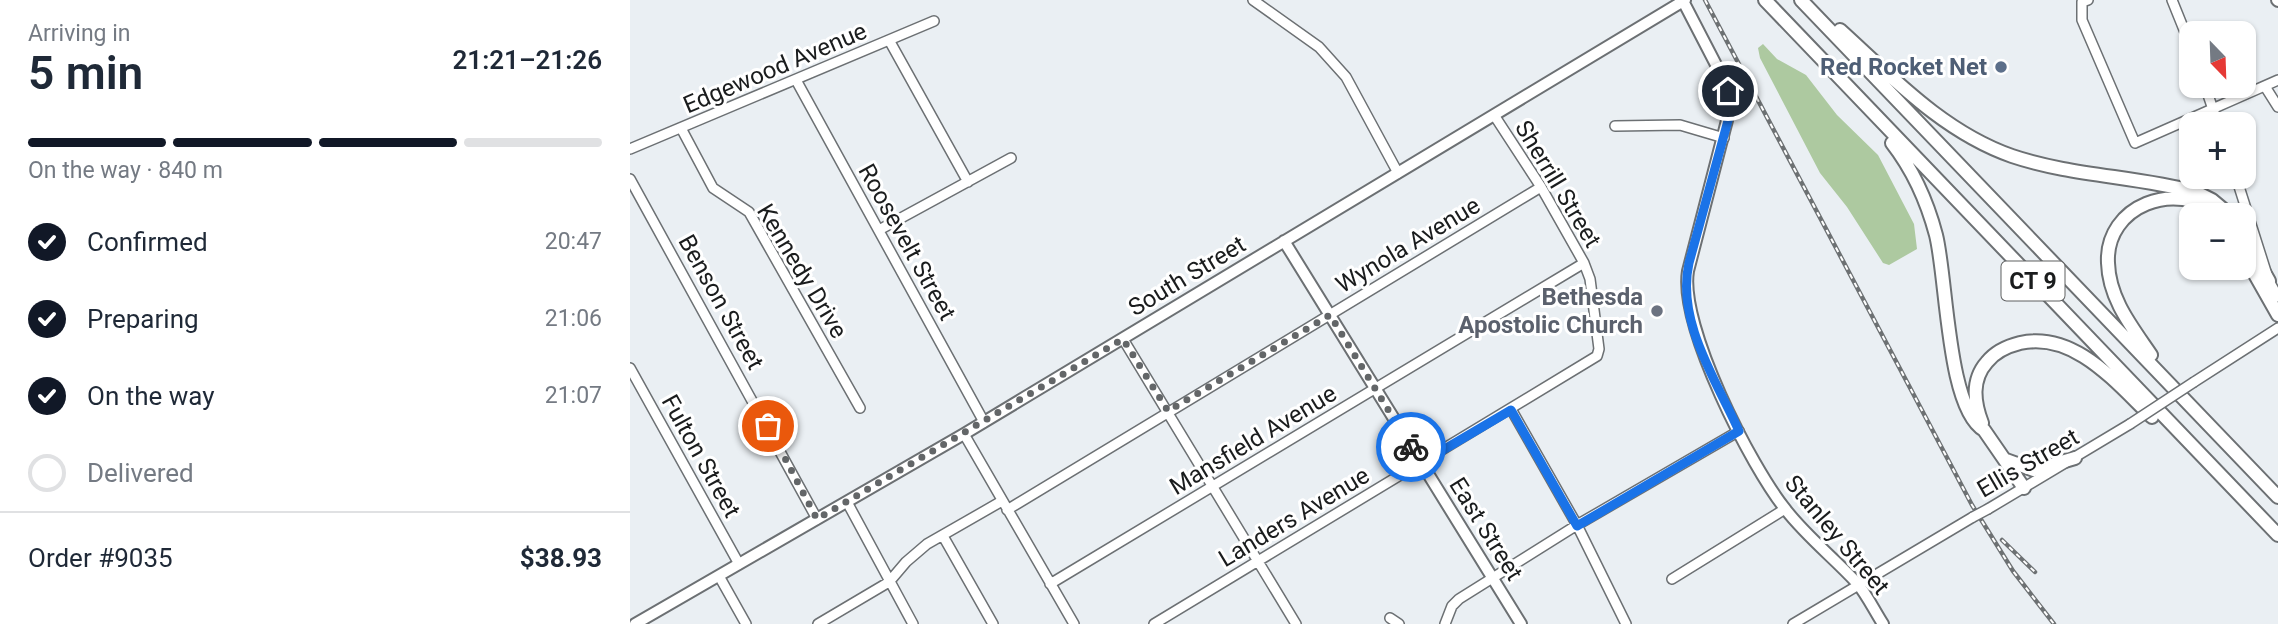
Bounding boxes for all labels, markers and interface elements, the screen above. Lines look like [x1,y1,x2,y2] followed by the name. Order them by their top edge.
[679,17,871,119] street label: Edgewood Avenue
[28,20,131,47] text: Arriving in
[2179,21,2256,98] north arrow
[2179,21,2256,280] map controls
[452,45,602,75] text: 21:21–21:26
[28,46,143,100] text: 5 min
[1820,53,1987,81] place label: Red Rocket Net
[1993,59,2009,75] marker: Red Rocket Net
[1698,61,1758,121] pin
[1709,72,1747,110] icon: home
[2179,112,2256,189] button: +
[1509,115,1607,253] street label: Sherrill Street
[28,157,223,184] text: On the way · 840 m
[853,159,962,325] street label: Roosevelt Street
[1331,191,1485,299] street label: Wynola Avenue
[751,199,853,343] street label: Kennedy Drive
[2179,203,2256,280] button: −
[28,223,66,261] icon: check
[87,227,208,257] text: Confirmed
[545,228,602,255] text: 20:47
[673,230,770,374] street label: Benson Street
[1123,230,1251,322] street label: South Street
[2002,262,2064,300] road number: CT 9
[1458,283,1643,339] place label: Bethesda Apostolic Church
[28,300,66,338] icon: check
[1649,303,1665,319] marker: Bethesda Apostolic Church
[87,304,199,334] text: Preparing
[545,305,602,332] text: 21:06
[28,377,66,415] icon: check
[1165,379,1341,501] street label: Mansfield Avenue
[87,381,215,411] text: On the way
[545,382,602,409] text: 21:07
[656,390,746,522] street label: Fulton Street
[738,396,798,456] pin
[749,407,787,445] icon: bag
[1376,412,1446,482] courier
[1972,423,2084,503] street label: Ellis Street
[1392,428,1430,466] icon: bike
[87,458,194,488] text: Delivered
[1214,461,1374,573] street label: Landers Avenue
[1779,470,1895,601] street label: Stanley Street
[1443,472,1529,586] street label: East Street
[28,543,173,573] text: Order #9035
[520,543,602,573] text: $38.93

